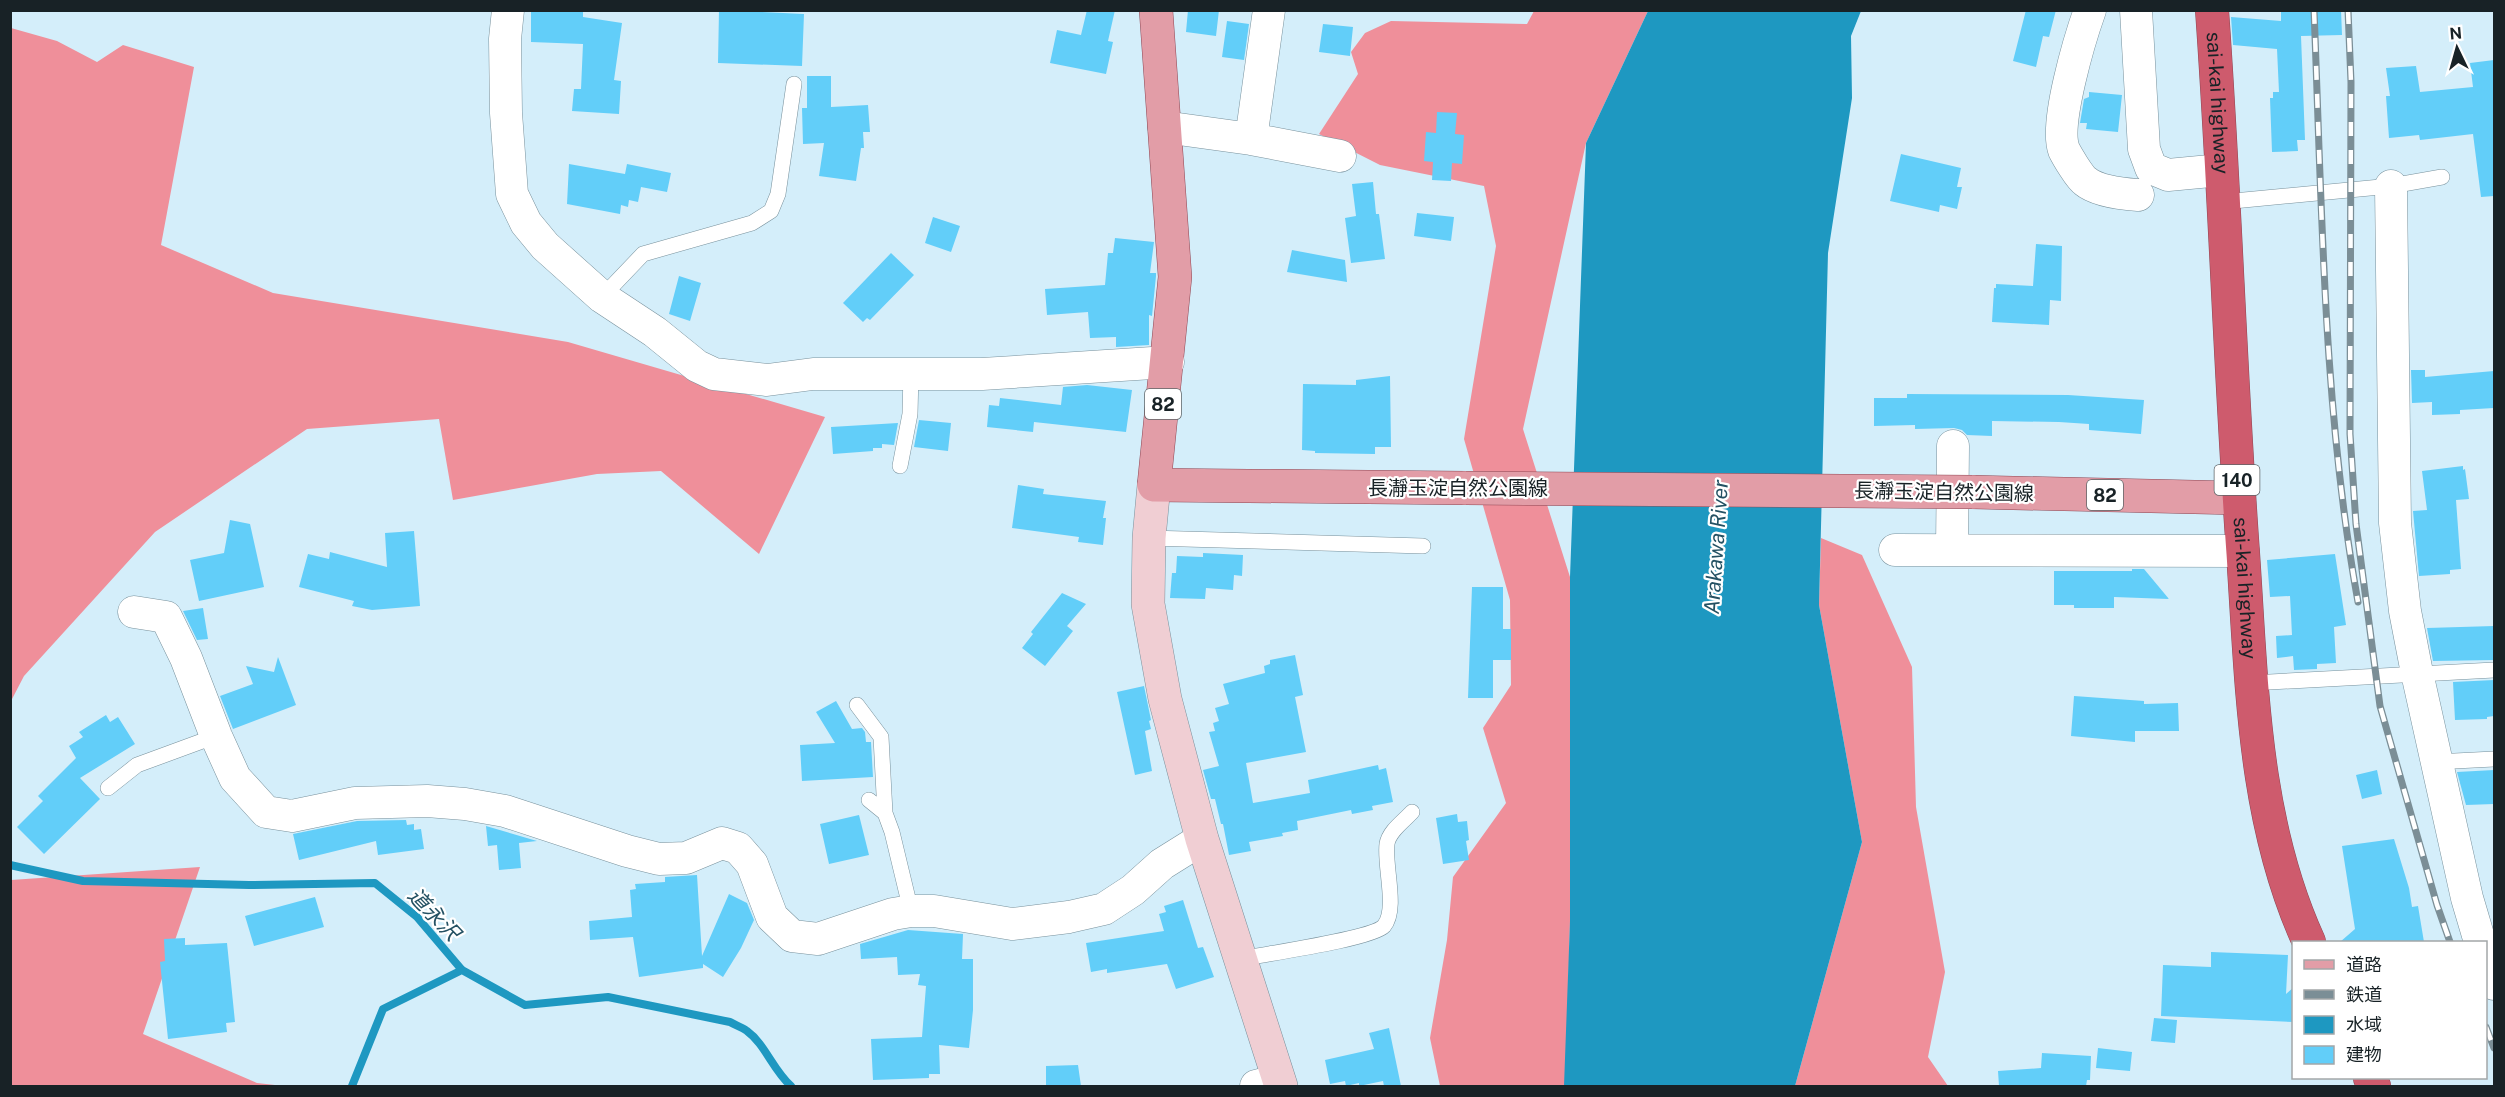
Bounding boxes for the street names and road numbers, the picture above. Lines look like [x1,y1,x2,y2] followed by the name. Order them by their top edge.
[2202,31,2234,175] street label: sai-kai highway
[1145,389,1181,419] road number: 82
[2214,465,2260,495] road number: 140
[1368,476,1548,500] street label: 長瀞玉淀自然公園線
[1854,478,2034,506] street label: 長瀞玉淀自然公園線
[2087,480,2123,510] road number: 82
[2229,516,2262,660] street label: sai-kai highway

